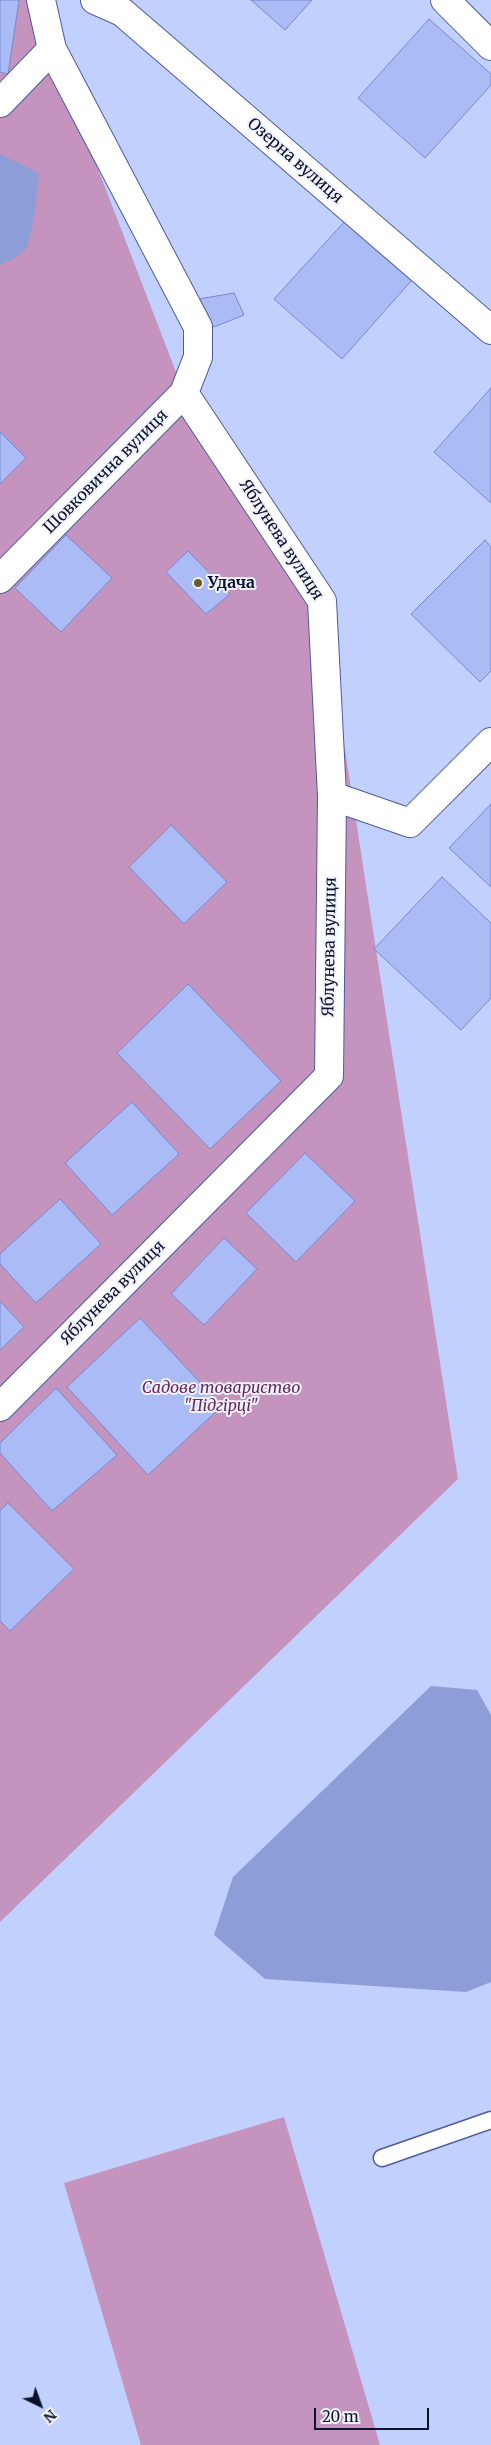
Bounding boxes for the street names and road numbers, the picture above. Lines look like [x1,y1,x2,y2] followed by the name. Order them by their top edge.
[243,114,347,208] street label: Озерна вулиця
[40,406,172,538] street label: Шовковична вулиця
[235,476,327,604] street label: Яблунева вулиця
[319,877,341,1017] street label: Яблунева вулиця
[57,1237,169,1349] street label: Яблунева вулиця

